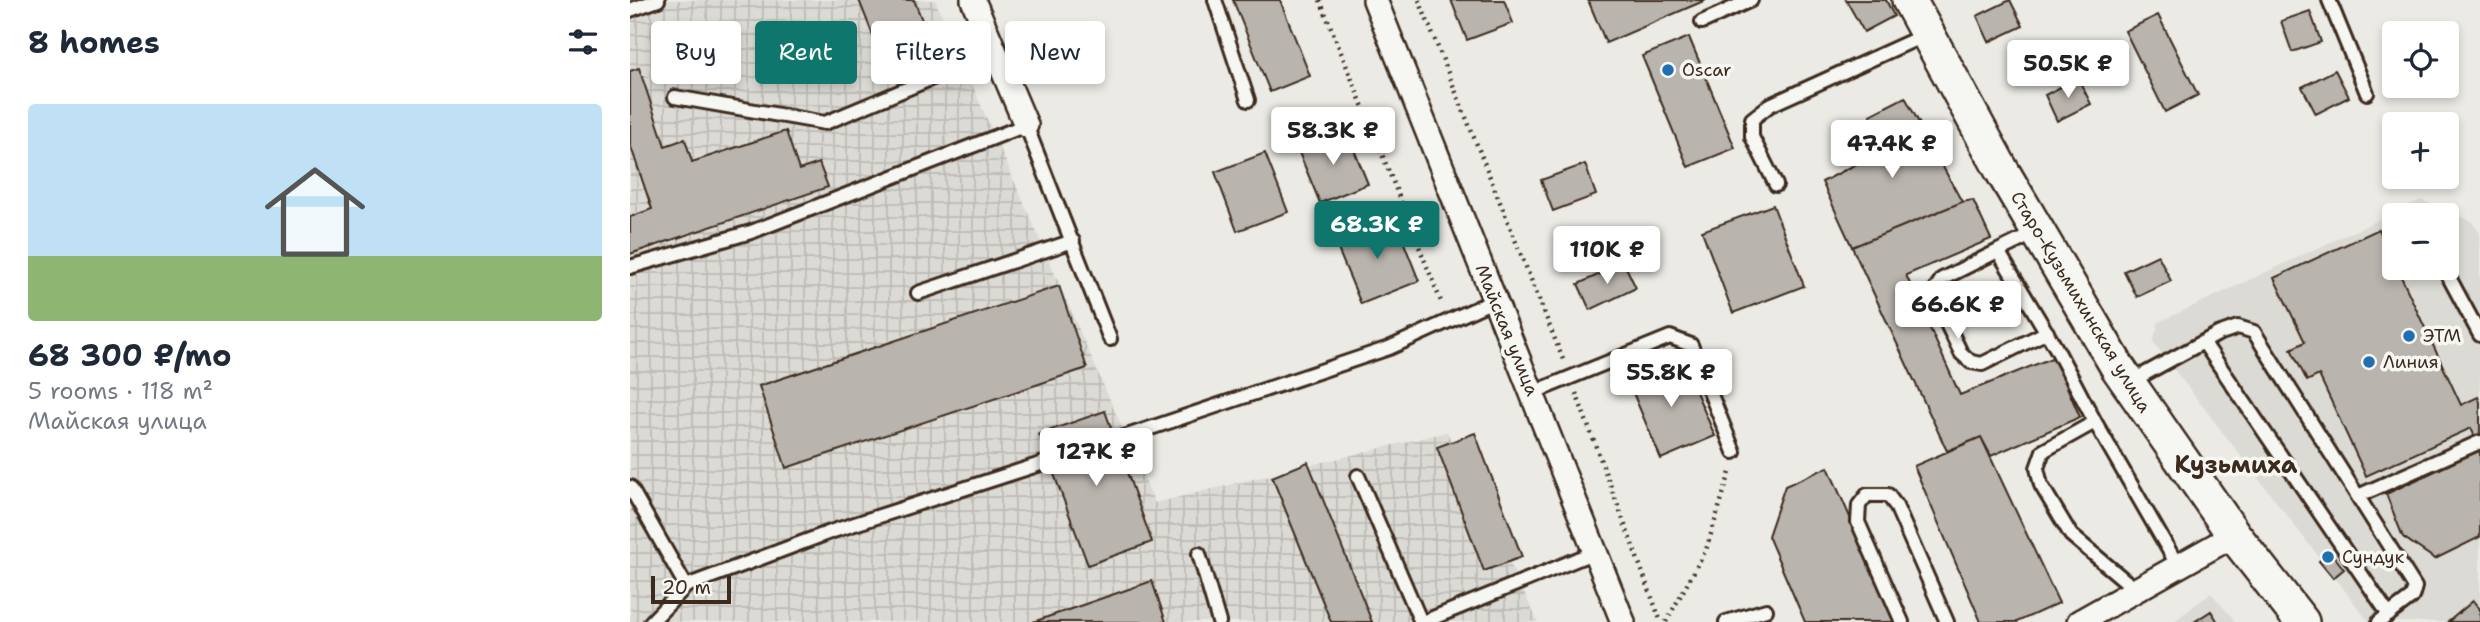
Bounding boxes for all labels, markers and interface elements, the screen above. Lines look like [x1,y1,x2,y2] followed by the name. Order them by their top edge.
[651,21,741,84] chip: Buy
[755,21,857,84] chip: Rent
[871,21,991,84] chip: Filters
[1005,21,1105,84] chip: New
[2382,21,2459,280] map controls
[2382,21,2459,98] button: locate
[28,22,160,63] text: 8 homes
[564,23,602,61] icon: filters
[2003,41,2133,100] pin: 50.5K ₽
[2023,48,2113,78] text: 50.5K ₽
[1682,58,1732,82] place label: Oscar
[1660,62,1676,78] marker: Oscar
[1268,108,1398,167] pin: 58.3K ₽
[2382,112,2459,189] button: +
[1287,115,1379,145] text: 58.3K ₽
[1827,120,1957,180] pin: 47.4K ₽
[1847,128,1937,158] text: 47.4K ₽
[252,149,378,275] icon: home
[2005,187,2157,417] street label: Старо-Кузьмихинская улица
[1312,202,1442,261] pin: 68.3K ₽
[2382,203,2459,280] button: −
[1330,209,1424,239] text: 68.3K ₽
[1550,226,1664,286] pin: 110K ₽
[1569,234,1645,264] text: 110K ₽
[1470,261,1544,399] street label: Майская улица
[1893,282,2023,341] pin: 66.6K ₽
[1911,289,2005,319] text: 66.6K ₽
[2423,324,2461,348] place label: ЭТМ
[2401,328,2417,344] marker: ЭТМ
[28,335,232,376] text: 68 300 ₽/mo
[1606,350,1736,409] pin: 55.8K ₽
[2383,350,2439,374] place label: Линия
[2361,354,2377,370] marker: Линия
[1626,357,1716,387] text: 55.8K ₽
[28,376,213,406] text: 5 rooms · 118 m²
[28,406,207,436] text: Майская улица
[1039,428,1153,488] pin: 127K ₽
[1056,436,1136,466] text: 127K ₽
[2175,449,2298,481] district label: Кузьмиха
[2342,545,2405,569] place label: Сундук
[2320,549,2336,565] marker: Сундук
[651,573,732,605] scale bar
[662,575,711,600] text: 20 m

